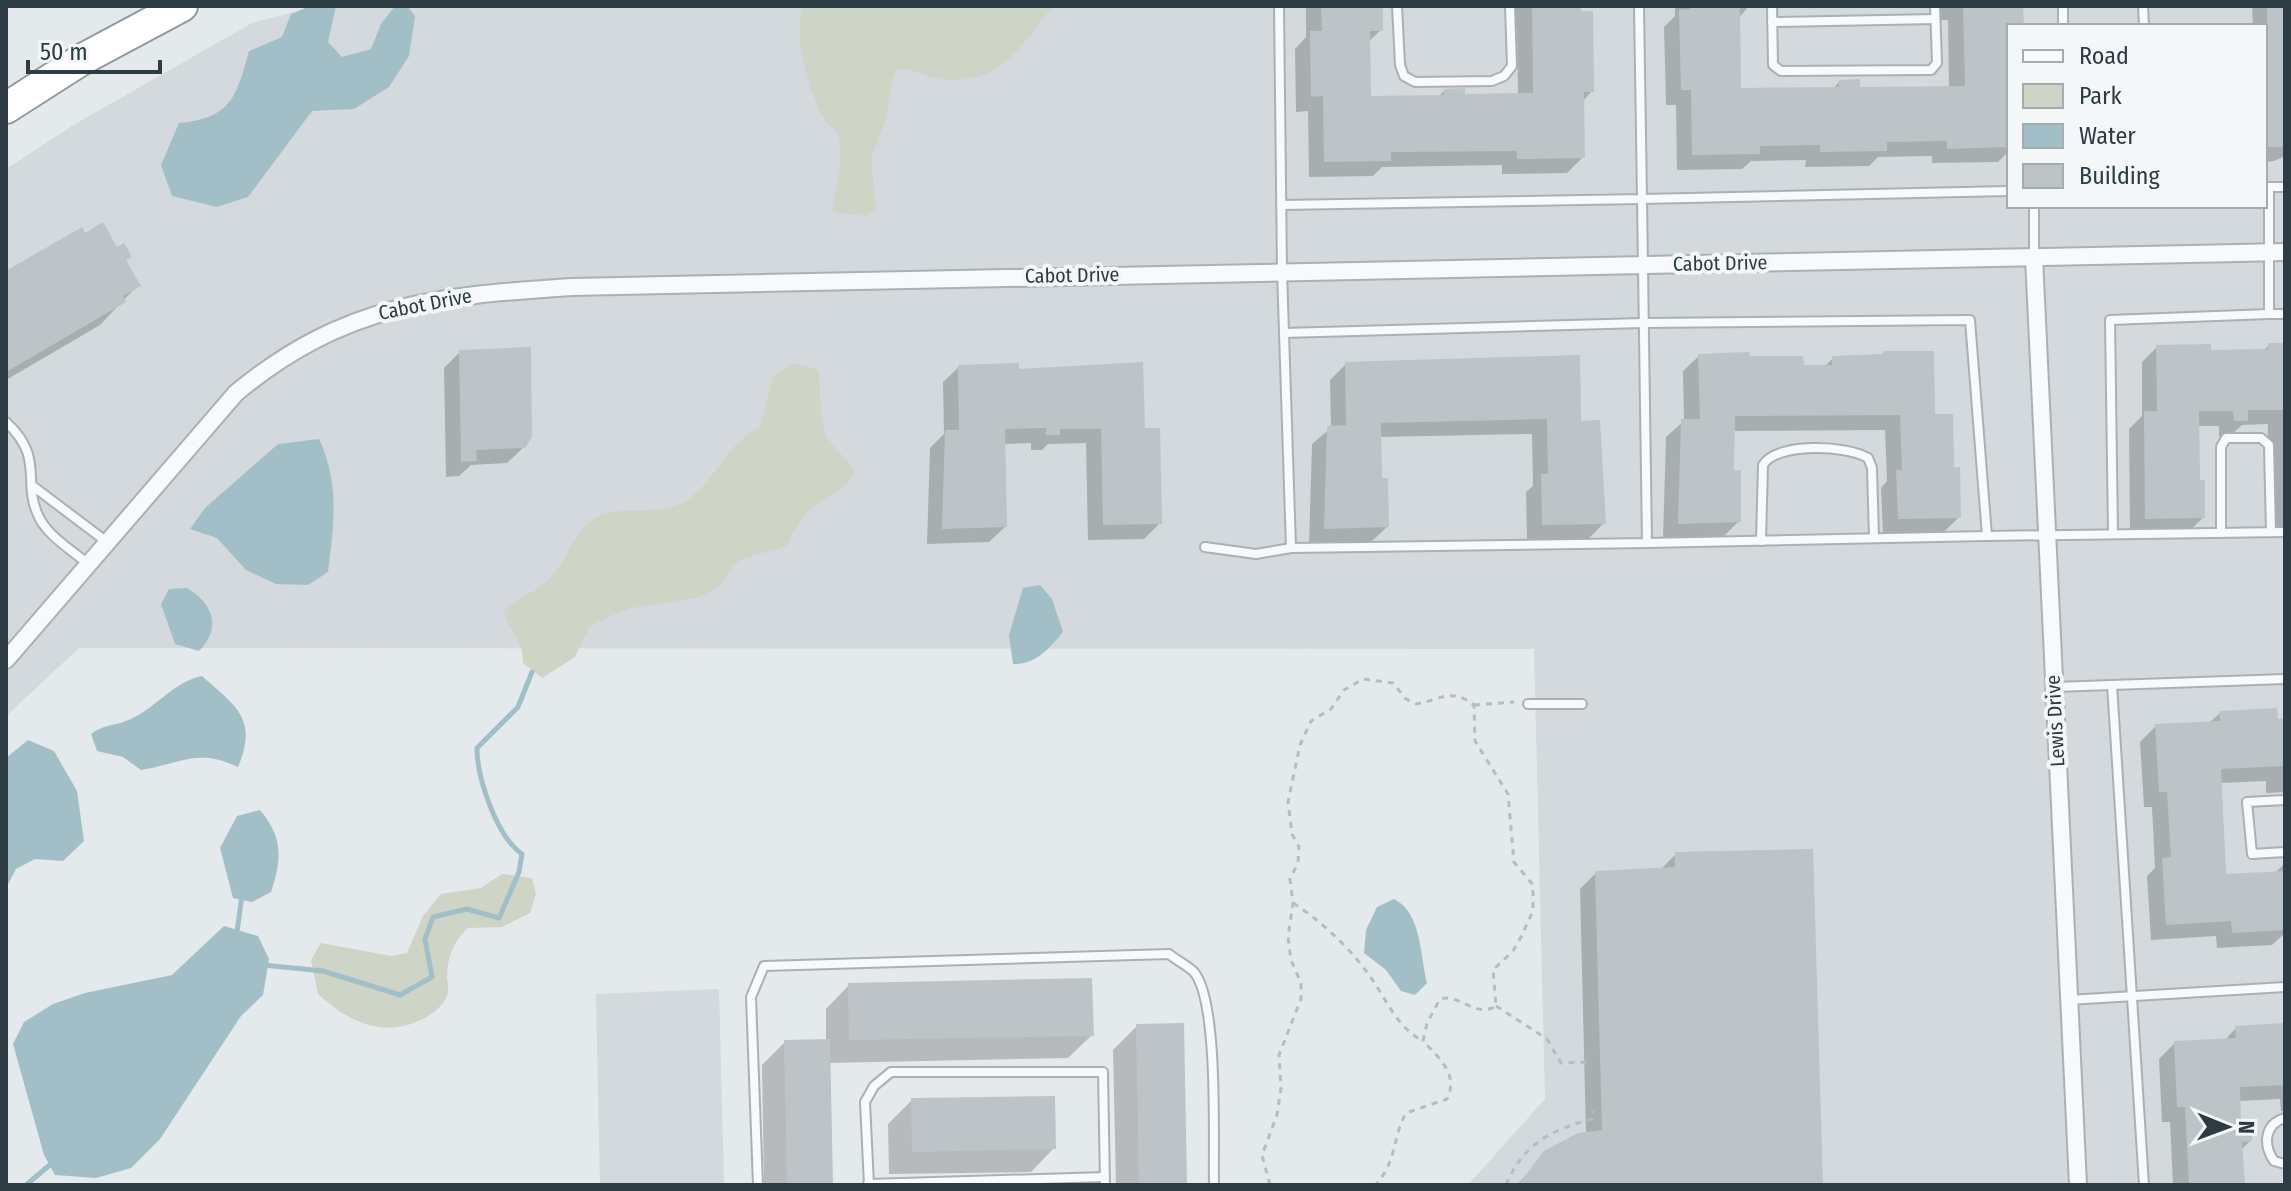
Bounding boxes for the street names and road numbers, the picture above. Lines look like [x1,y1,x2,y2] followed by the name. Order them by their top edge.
[1673,250,1767,276] street label: Cabot Drive
[1025,262,1119,288] street label: Cabot Drive
[376,283,474,325] street label: Cabot Drive
[2041,674,2069,768] street label: Lewis Drive

